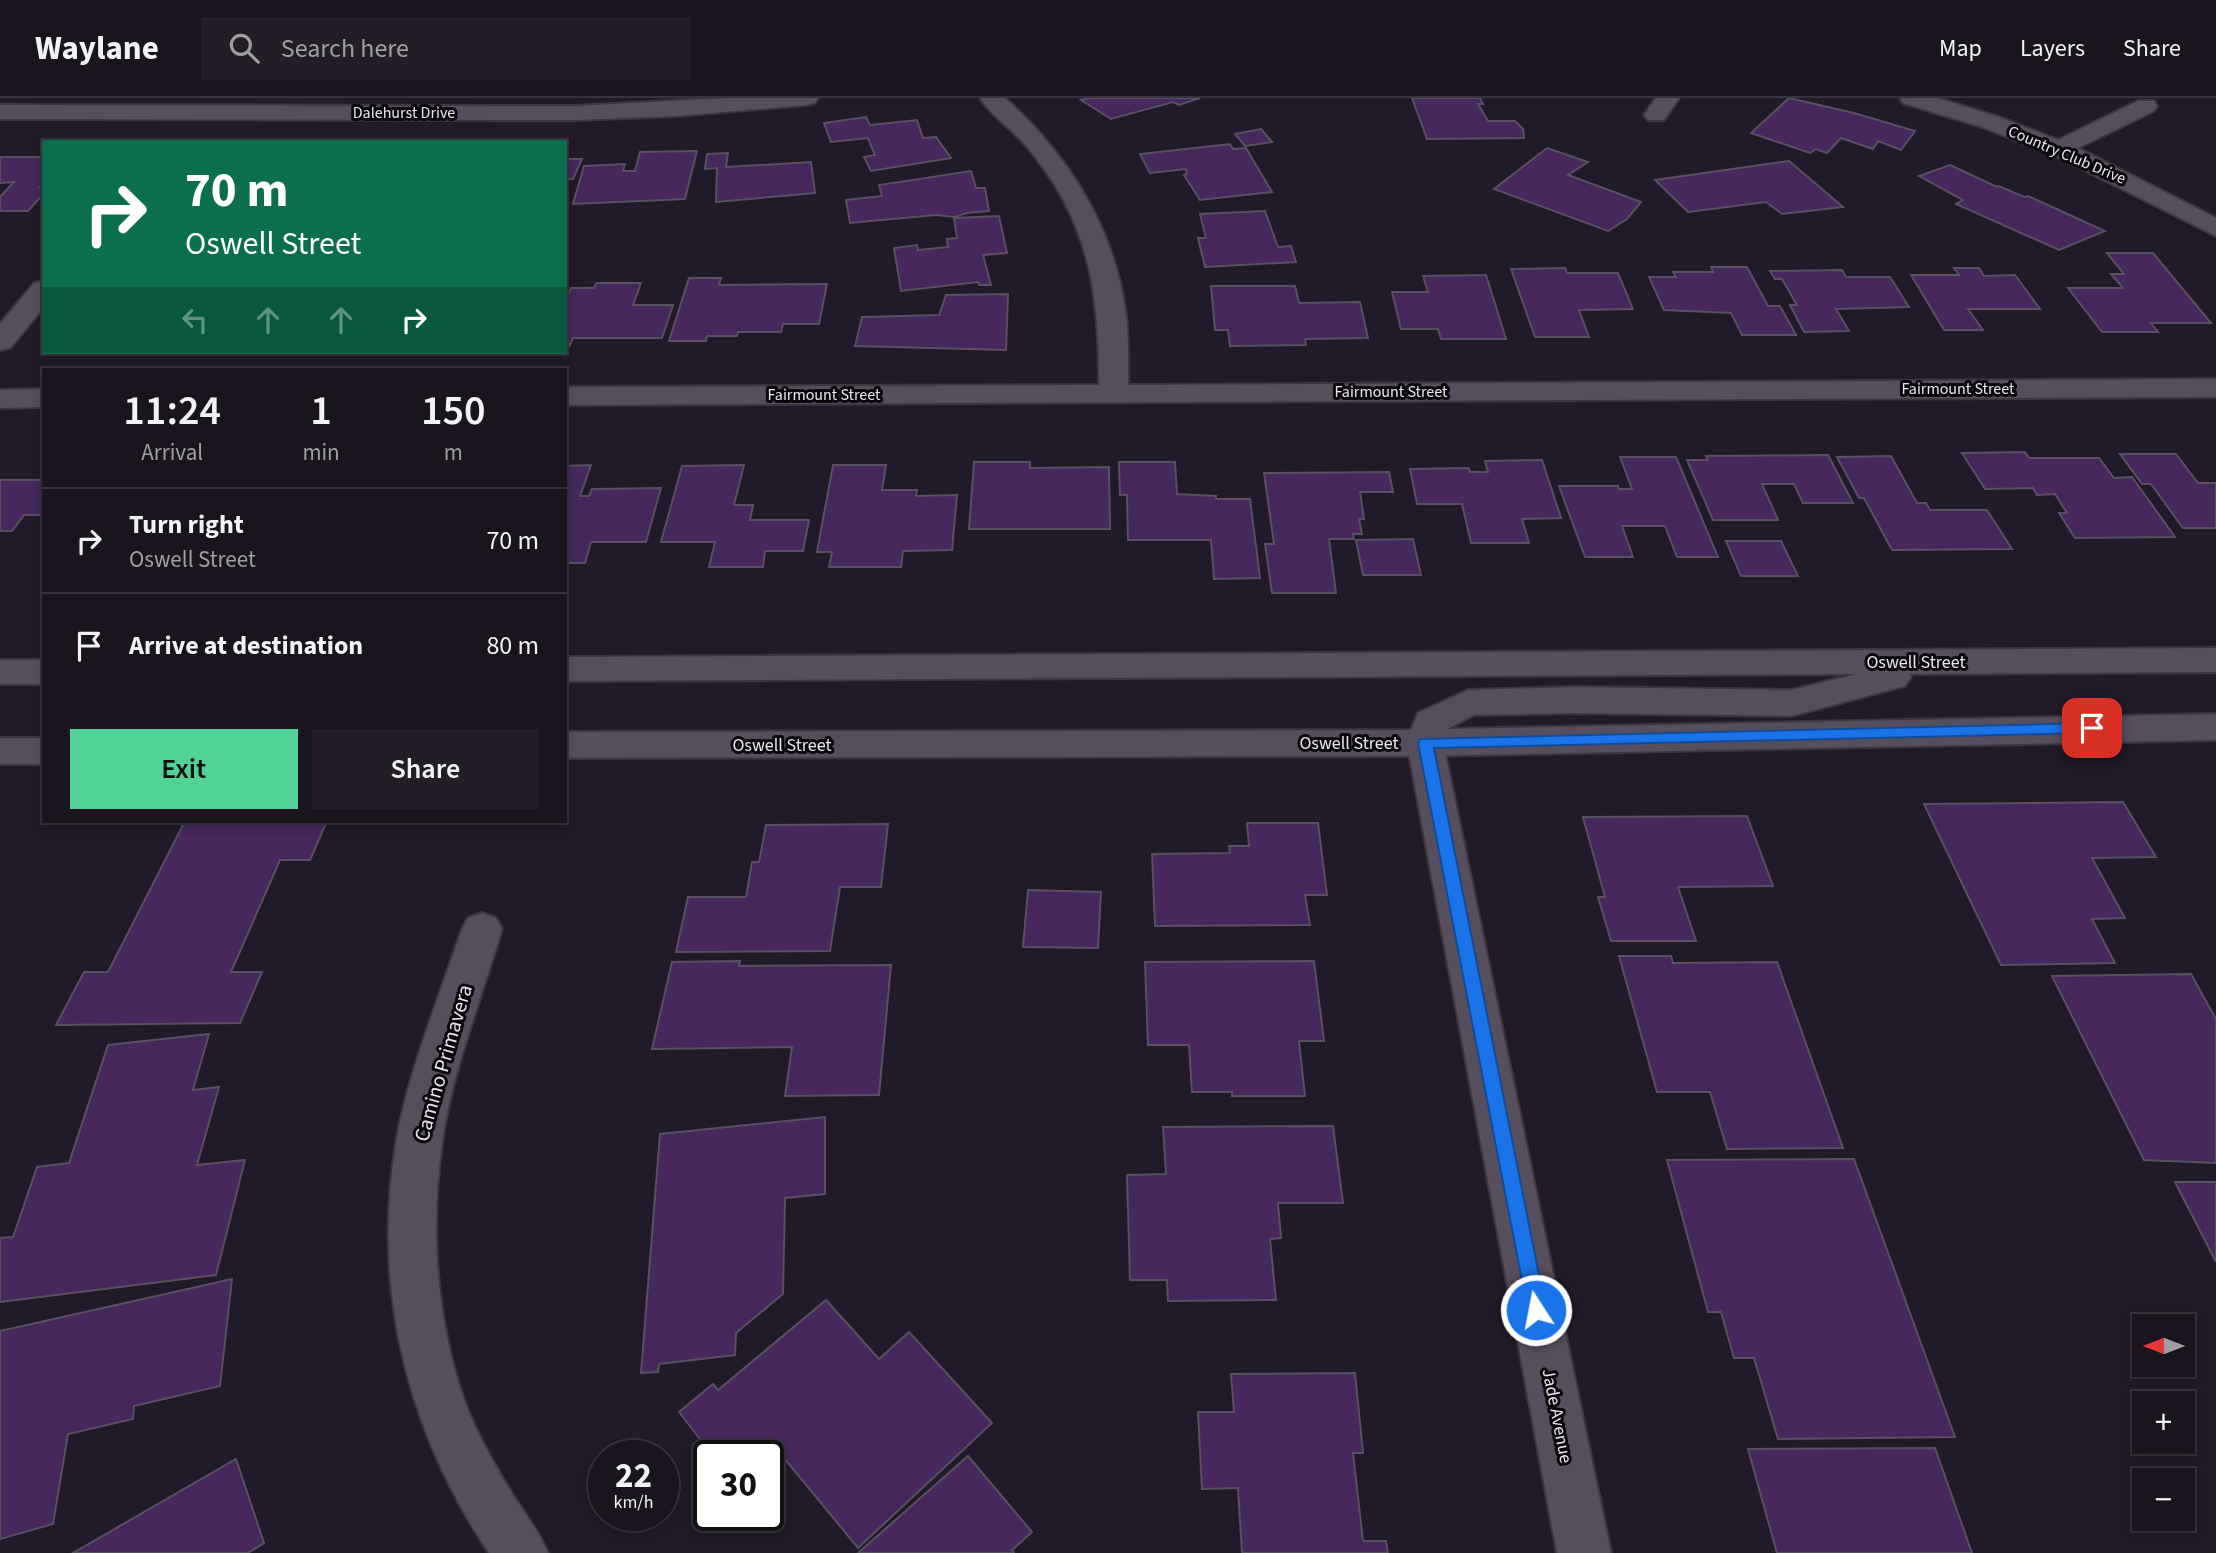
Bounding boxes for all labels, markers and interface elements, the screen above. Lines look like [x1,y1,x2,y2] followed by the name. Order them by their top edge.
[201,17,691,80] search box
[35,25,159,72] text: Waylane
[225,29,263,67] icon: search
[281,30,409,67] text: Search here
[1939,31,1982,66] text: Map
[2020,31,2085,66] text: Layers
[2123,31,2181,66] text: Share
[353,102,455,124] street label: Dalehurst Drive
[2005,120,2129,190] street label: Country Club Drive
[185,156,289,226] text: 70 m
[70,168,161,259] icon: right
[185,221,361,267] text: Oswell Street
[176,301,214,339] icon: left
[249,301,287,339] icon: ahead
[322,301,360,339] icon: ahead
[395,301,433,339] icon: right
[1901,378,2015,400] street label: Fairmount Street
[123,381,221,441] text: 11:24
[310,381,332,441] text: 1
[421,381,486,441] text: 150
[1334,381,1448,403] street label: Fairmount Street
[767,384,881,406] street label: Fairmount Street
[141,436,203,469] text: Arrival
[302,436,340,469] text: min
[444,436,463,469] text: m
[129,506,244,543] text: Turn right
[70,522,108,560] icon: right
[486,522,539,559] text: 70 m
[129,543,256,576] text: Oswell Street
[70,627,108,665] icon: arrive
[129,627,363,664] text: Arrive at destination
[486,627,539,664] text: 80 m
[1866,650,1966,675] street label: Oswell Street
[2062,698,2122,758] pin
[2073,709,2111,747] icon: arrive
[70,729,298,809] button: Exit
[312,729,539,809] button: Share
[1299,731,1399,756] street label: Oswell Street
[732,733,832,758] street label: Oswell Street
[406,981,480,1145] street label: Camino Primavera
[1499,1273,1573,1347] position arrow
[2132,1314,2194,1377] north arrow
[2132,1314,2195,1531] map controls
[1536,1367,1578,1465] street label: Jade Avenue
[2132,1391,2195,1454] button: +
[693,1440,784,1531] speed limit sign: 30
[615,1451,652,1501] text: 22
[2132,1468,2195,1531] button: −
[614,1490,653,1515] text: km/h

